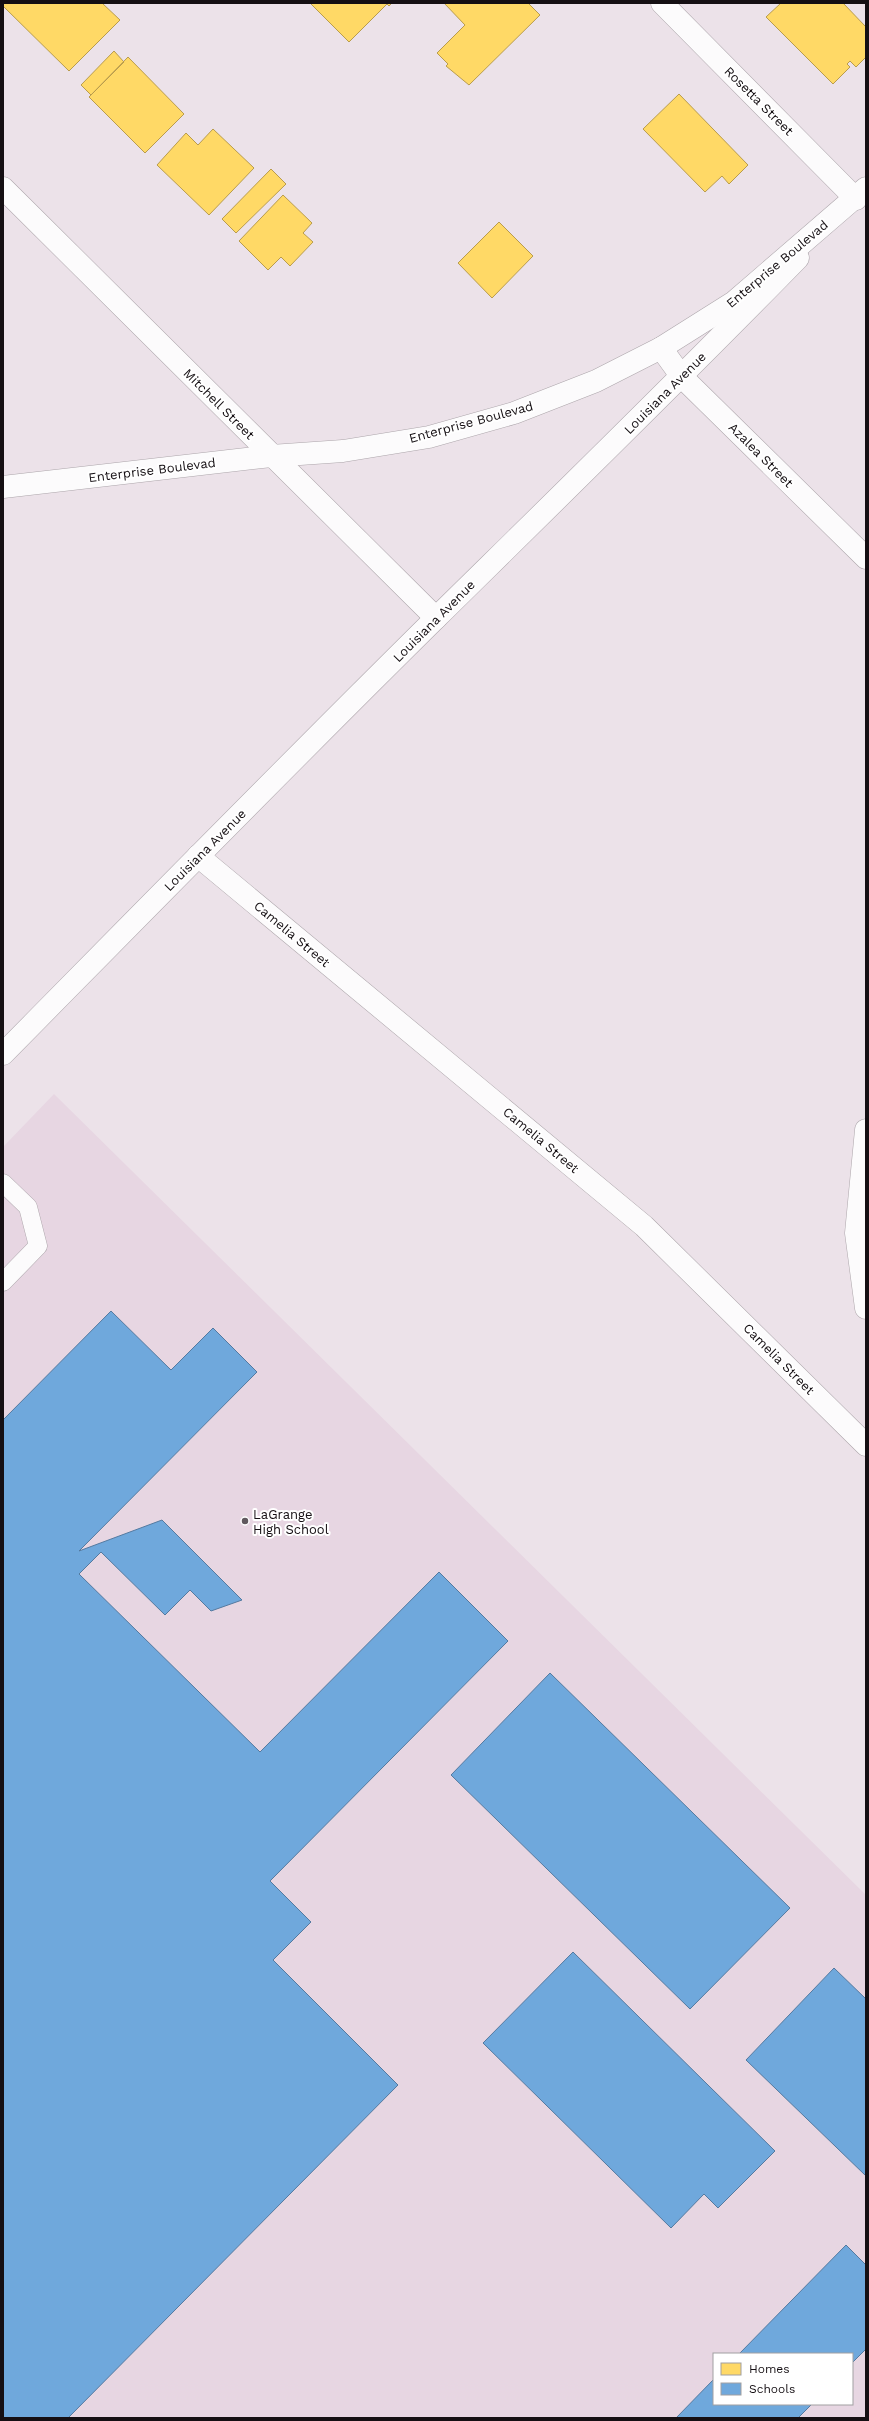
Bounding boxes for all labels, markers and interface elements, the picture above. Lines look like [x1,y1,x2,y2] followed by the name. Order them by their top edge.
[721,63,797,139] street label: Rosetta Street
[723,217,831,311] street label: Enterprise Boulevad
[621,349,709,437] street label: Louisiana Avenue
[180,365,258,443] street label: Mitchell Street
[407,398,535,446] street label: Enterprise Boulevad
[726,420,797,491] street label: Azalea Street
[88,455,216,485] street label: Enterprise Boulevad
[390,577,478,665] street label: Louisiana Avenue
[161,806,249,894] street label: Louisiana Avenue
[251,898,333,970] street label: Camelia Street
[500,1104,582,1176] street label: Camelia Street
[740,1320,818,1398] street label: Camelia Street
[253,1507,329,1537] place label: LaGrange High School
[240,1516,250,1526] marker: LaGrange High School
[713,2353,853,2405] legend
[749,2362,790,2376] text: Homes
[749,2382,795,2396] text: Schools

